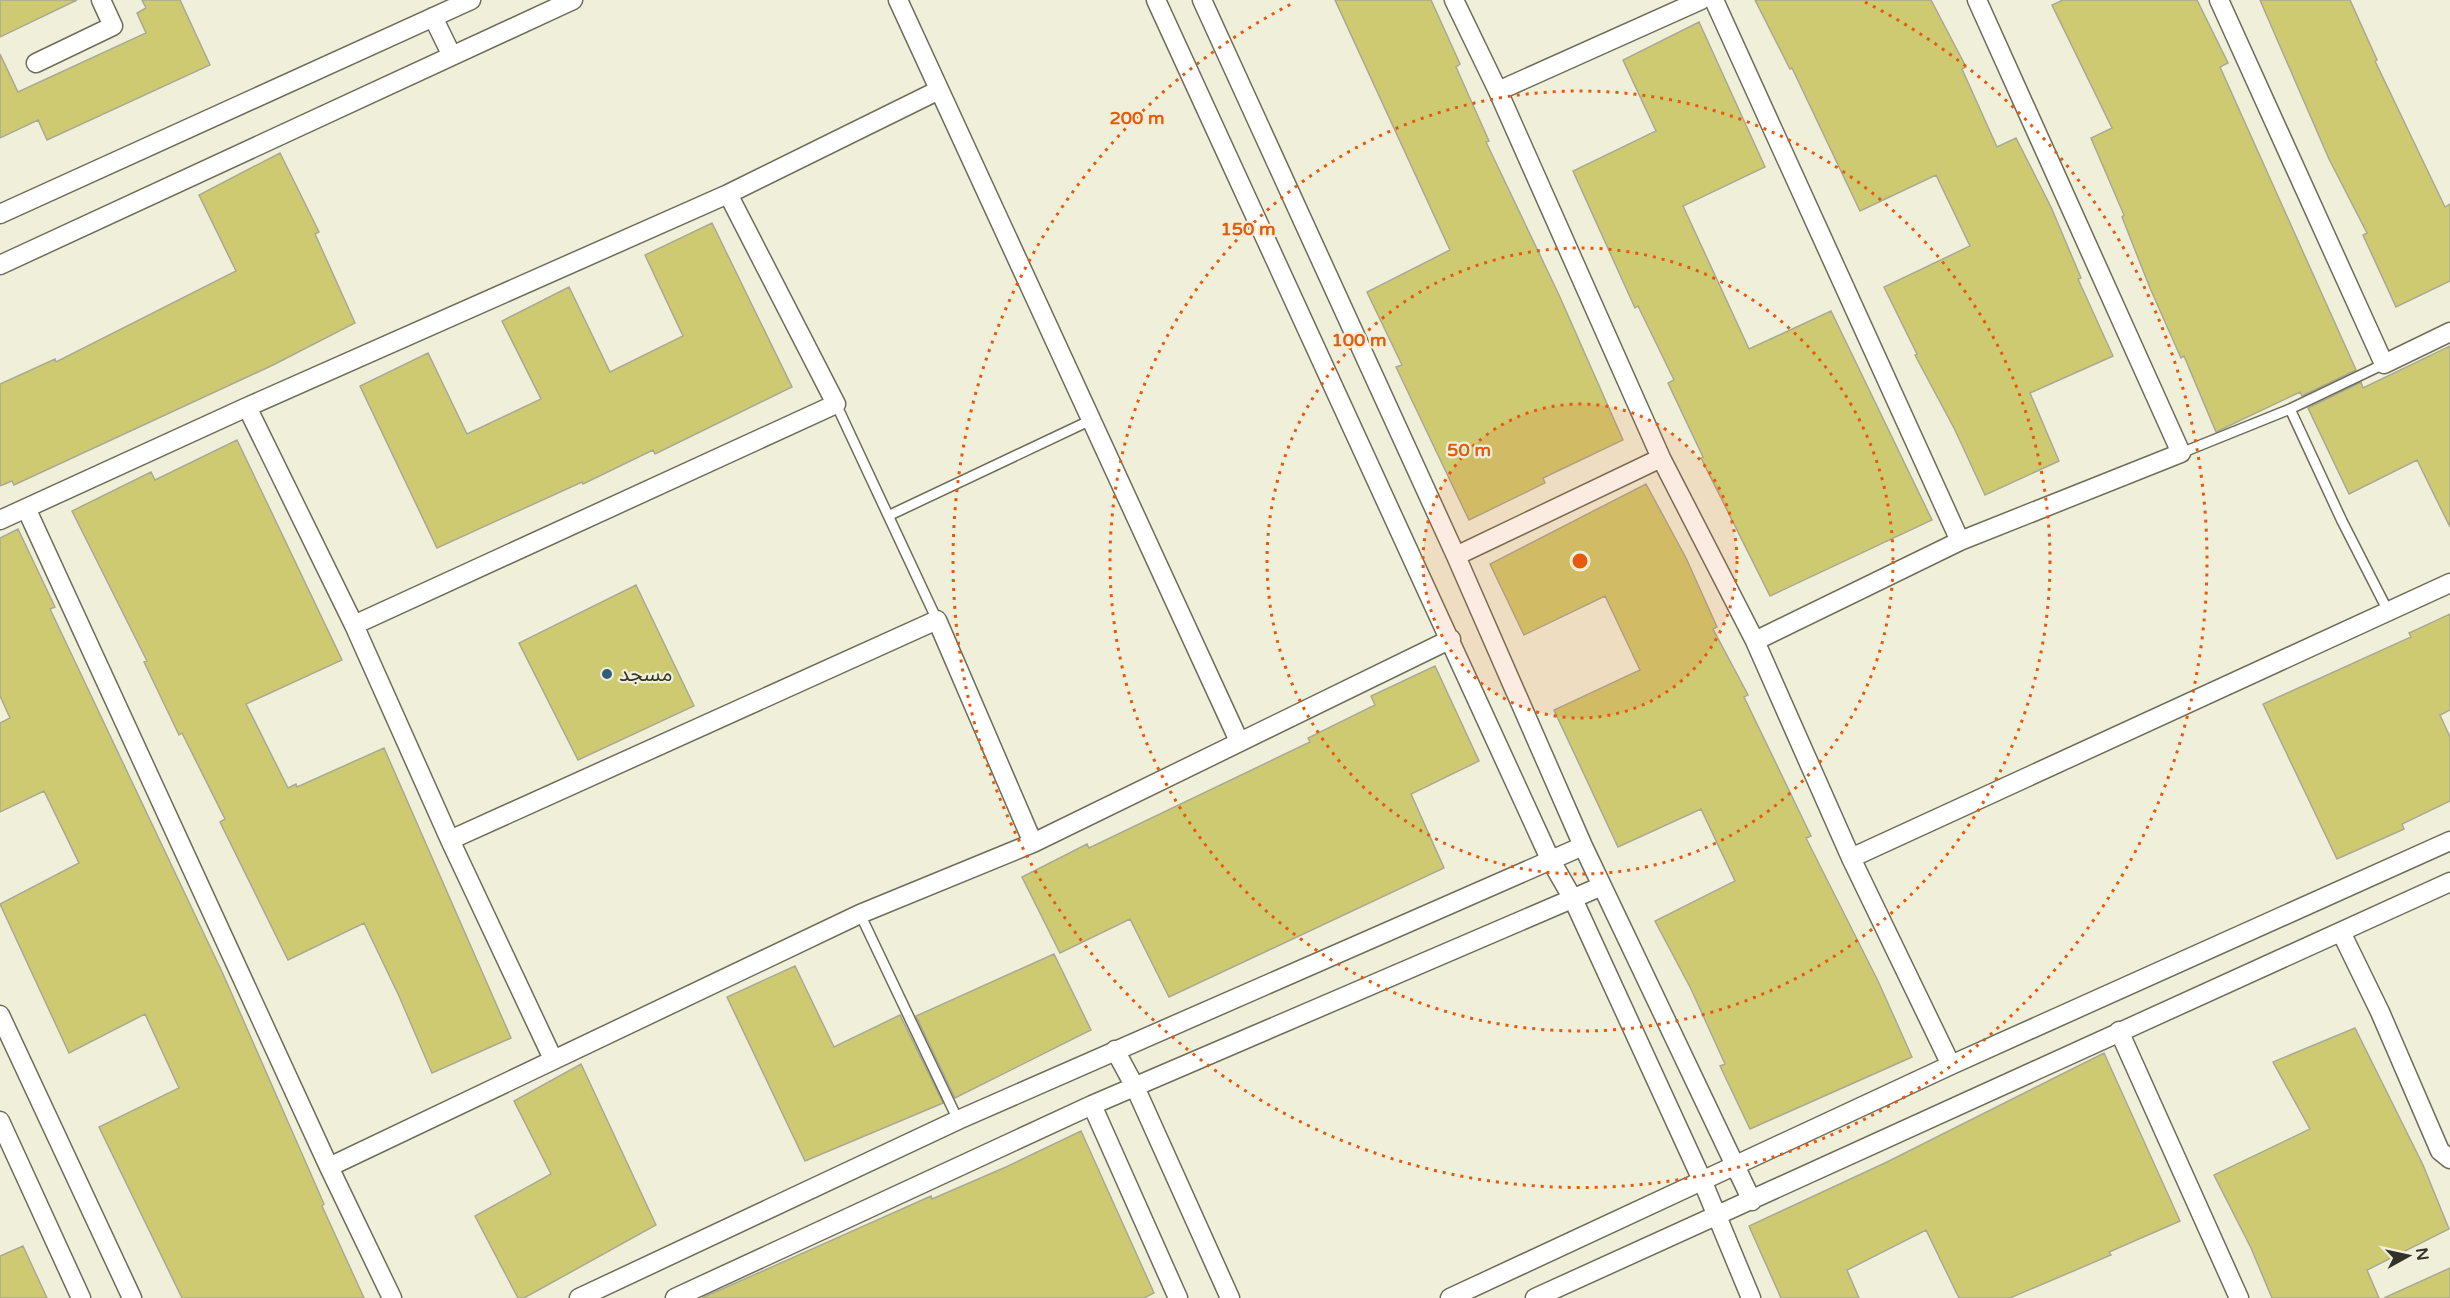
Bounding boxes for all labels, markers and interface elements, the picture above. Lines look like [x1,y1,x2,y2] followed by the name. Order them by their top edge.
[1109,107,1165,129] text: 200 m
[1220,218,1276,240] text: 150 m
[1331,329,1387,351] text: 100 m
[1447,439,1491,461] text: 50 m
[1570,551,1590,571] centre of rings
[619,662,672,687] place label: مسجد
[600,667,614,681] marker: مسجد
[2378,1226,2438,1286] north arrow
[2411,1246,2433,1262] text: N

